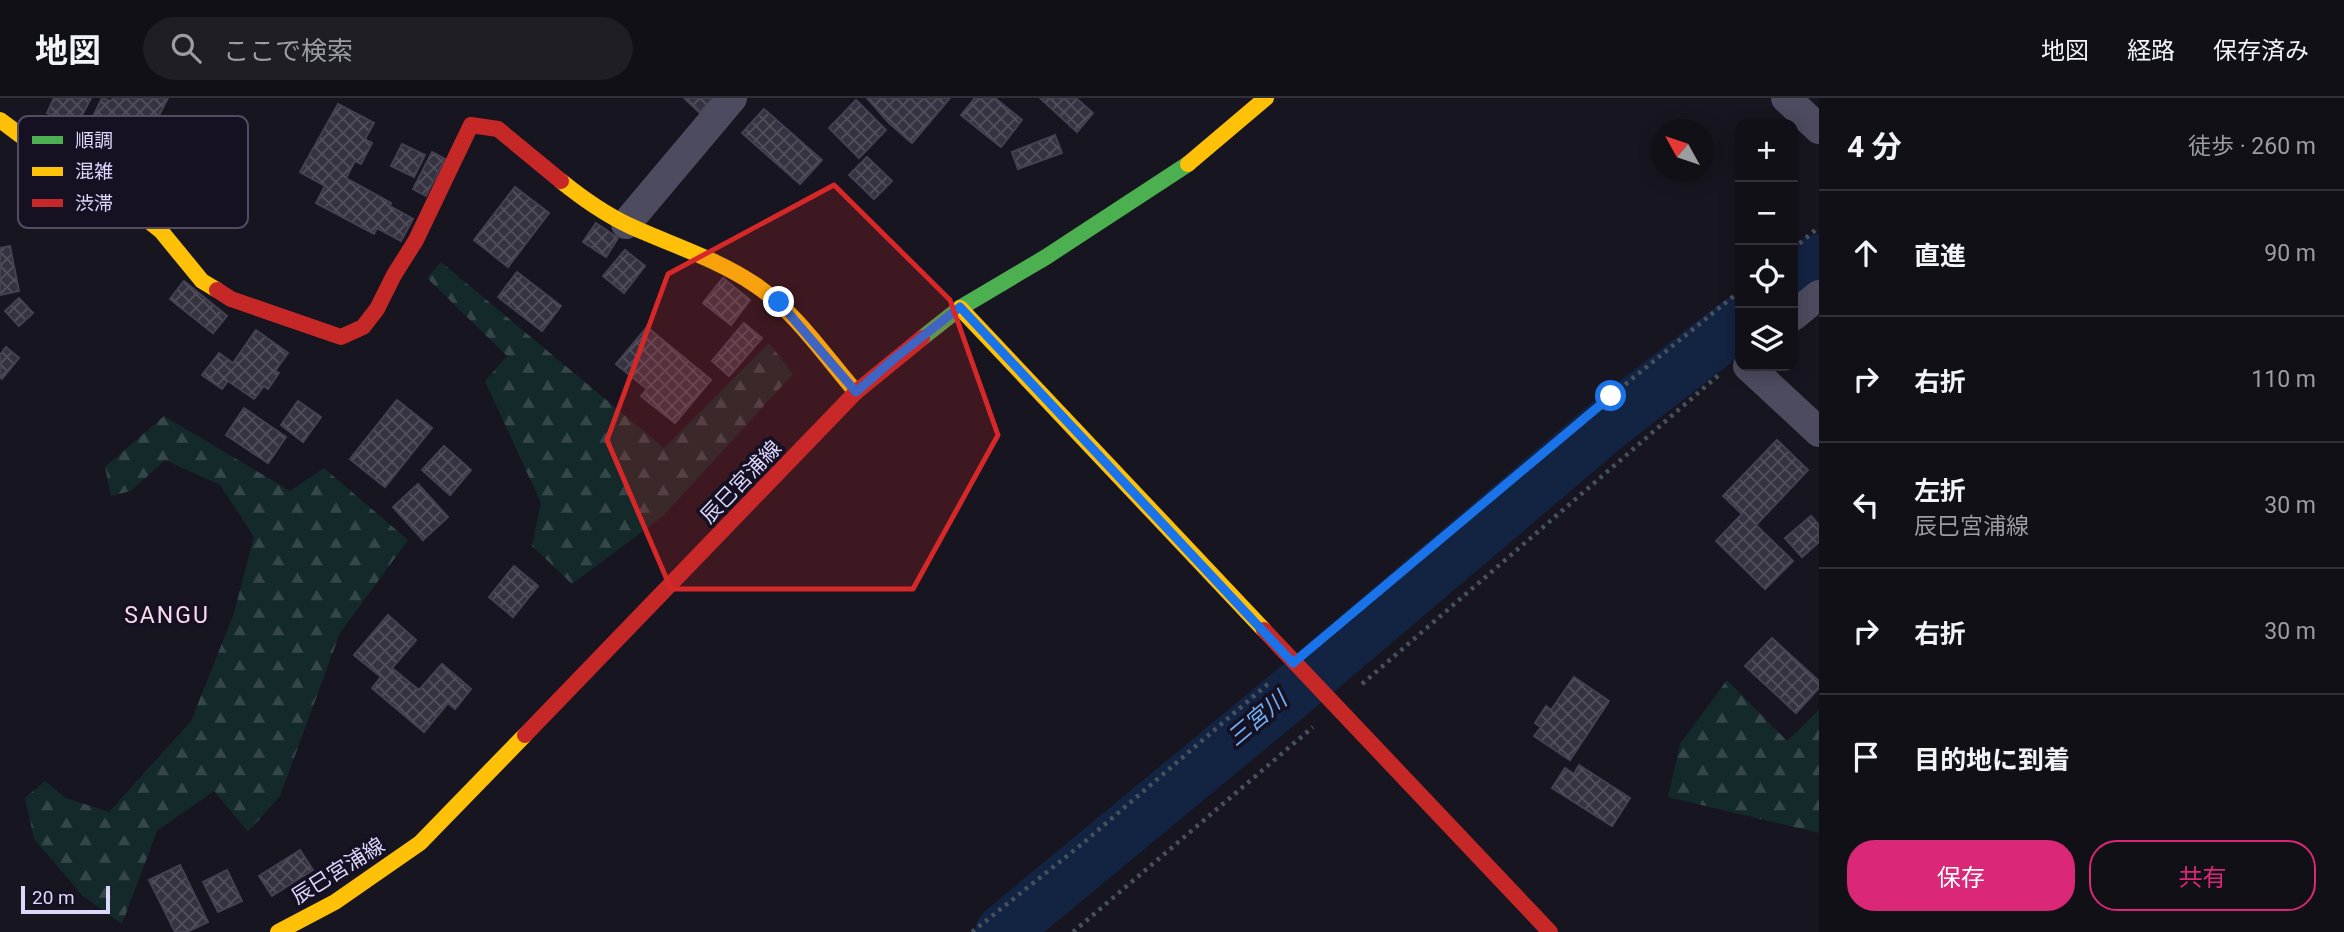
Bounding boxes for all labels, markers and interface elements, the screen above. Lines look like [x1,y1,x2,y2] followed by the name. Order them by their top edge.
[143,17,633,80] search box
[167,29,205,67] icon: search
[35,31,101,70] text: 地図
[223,36,353,66] text: ここで検索
[2041,37,2089,65] text: 地図
[2127,37,2175,65] text: 経路
[2213,37,2309,65] text: 保存済み
[18,116,248,228] legend
[1651,119,1714,182] north arrow
[1735,119,1798,371] map controls
[1735,119,1798,182] button: +
[75,129,113,152] text: 順調
[1847,129,1902,164] text: 4 分
[2188,133,2316,160] text: 徒歩 · 260 m
[75,160,113,183] text: 混雑
[1735,182,1798,245] button: −
[75,192,113,215] text: 渋滞
[1847,234,1885,272] icon: ahead
[2264,240,2316,267] text: 90 m
[1914,241,1966,271] text: 直進
[1735,245,1798,308] button: locate
[763,286,794,317] route end
[1735,308,1798,371] button: layers
[1847,360,1885,398] icon: right
[2251,366,2316,393] text: 110 m
[1914,367,1966,397] text: 右折
[1595,380,1626,411] route start
[696,436,786,528] street label: 辰巳宮浦線
[1914,476,1966,506] text: 左折
[1847,486,1885,524] icon: left
[2264,492,2316,519] text: 30 m
[1914,513,2029,540] text: 辰巳宮浦線
[124,602,210,629] district label: SANGU
[1847,612,1885,650] icon: right
[2264,618,2316,645] text: 30 m
[1914,619,1966,649] text: 右折
[1222,685,1294,752] water label: 三宮川
[1847,738,1885,776] icon: arrive
[1914,745,2070,775] text: 目的地に到着
[287,833,389,909] street label: 辰巳宮浦線
[1847,840,2075,911] button: 保存
[2089,840,2316,911] button: 共有
[21,883,110,915] scale bar
[32,886,75,909] text: 20 m

